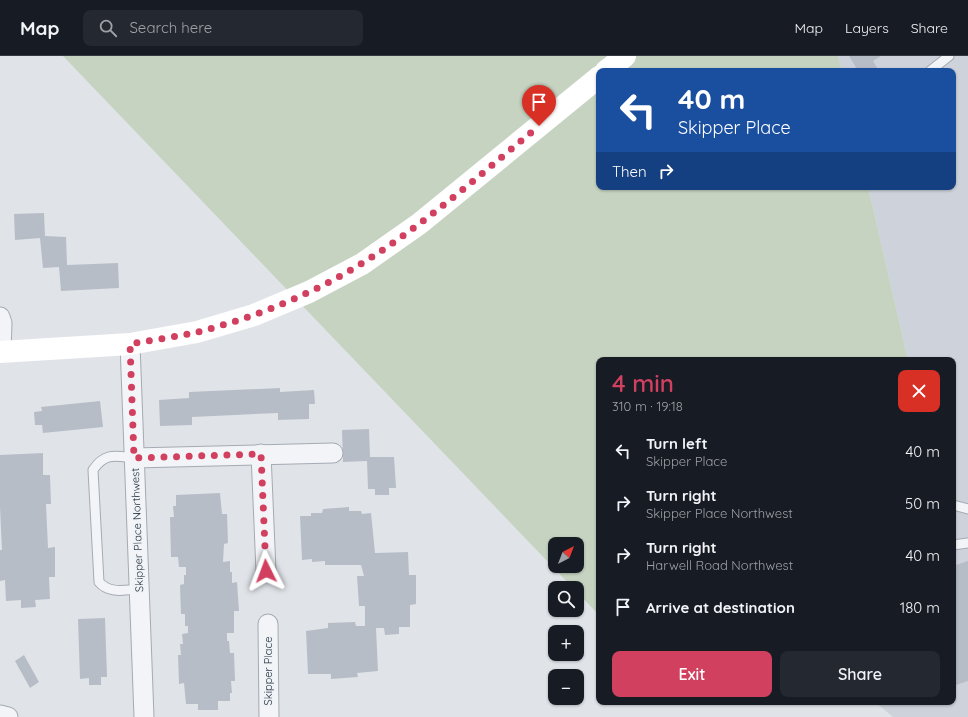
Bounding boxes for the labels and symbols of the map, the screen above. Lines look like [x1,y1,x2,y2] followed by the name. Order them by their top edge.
[522,85,556,126] pin
[128,467,146,592] street label: Skipper Place Northwest
[548,537,584,573] north arrow
[245,550,287,592] position arrow
[261,637,275,705] street label: Skipper Place

